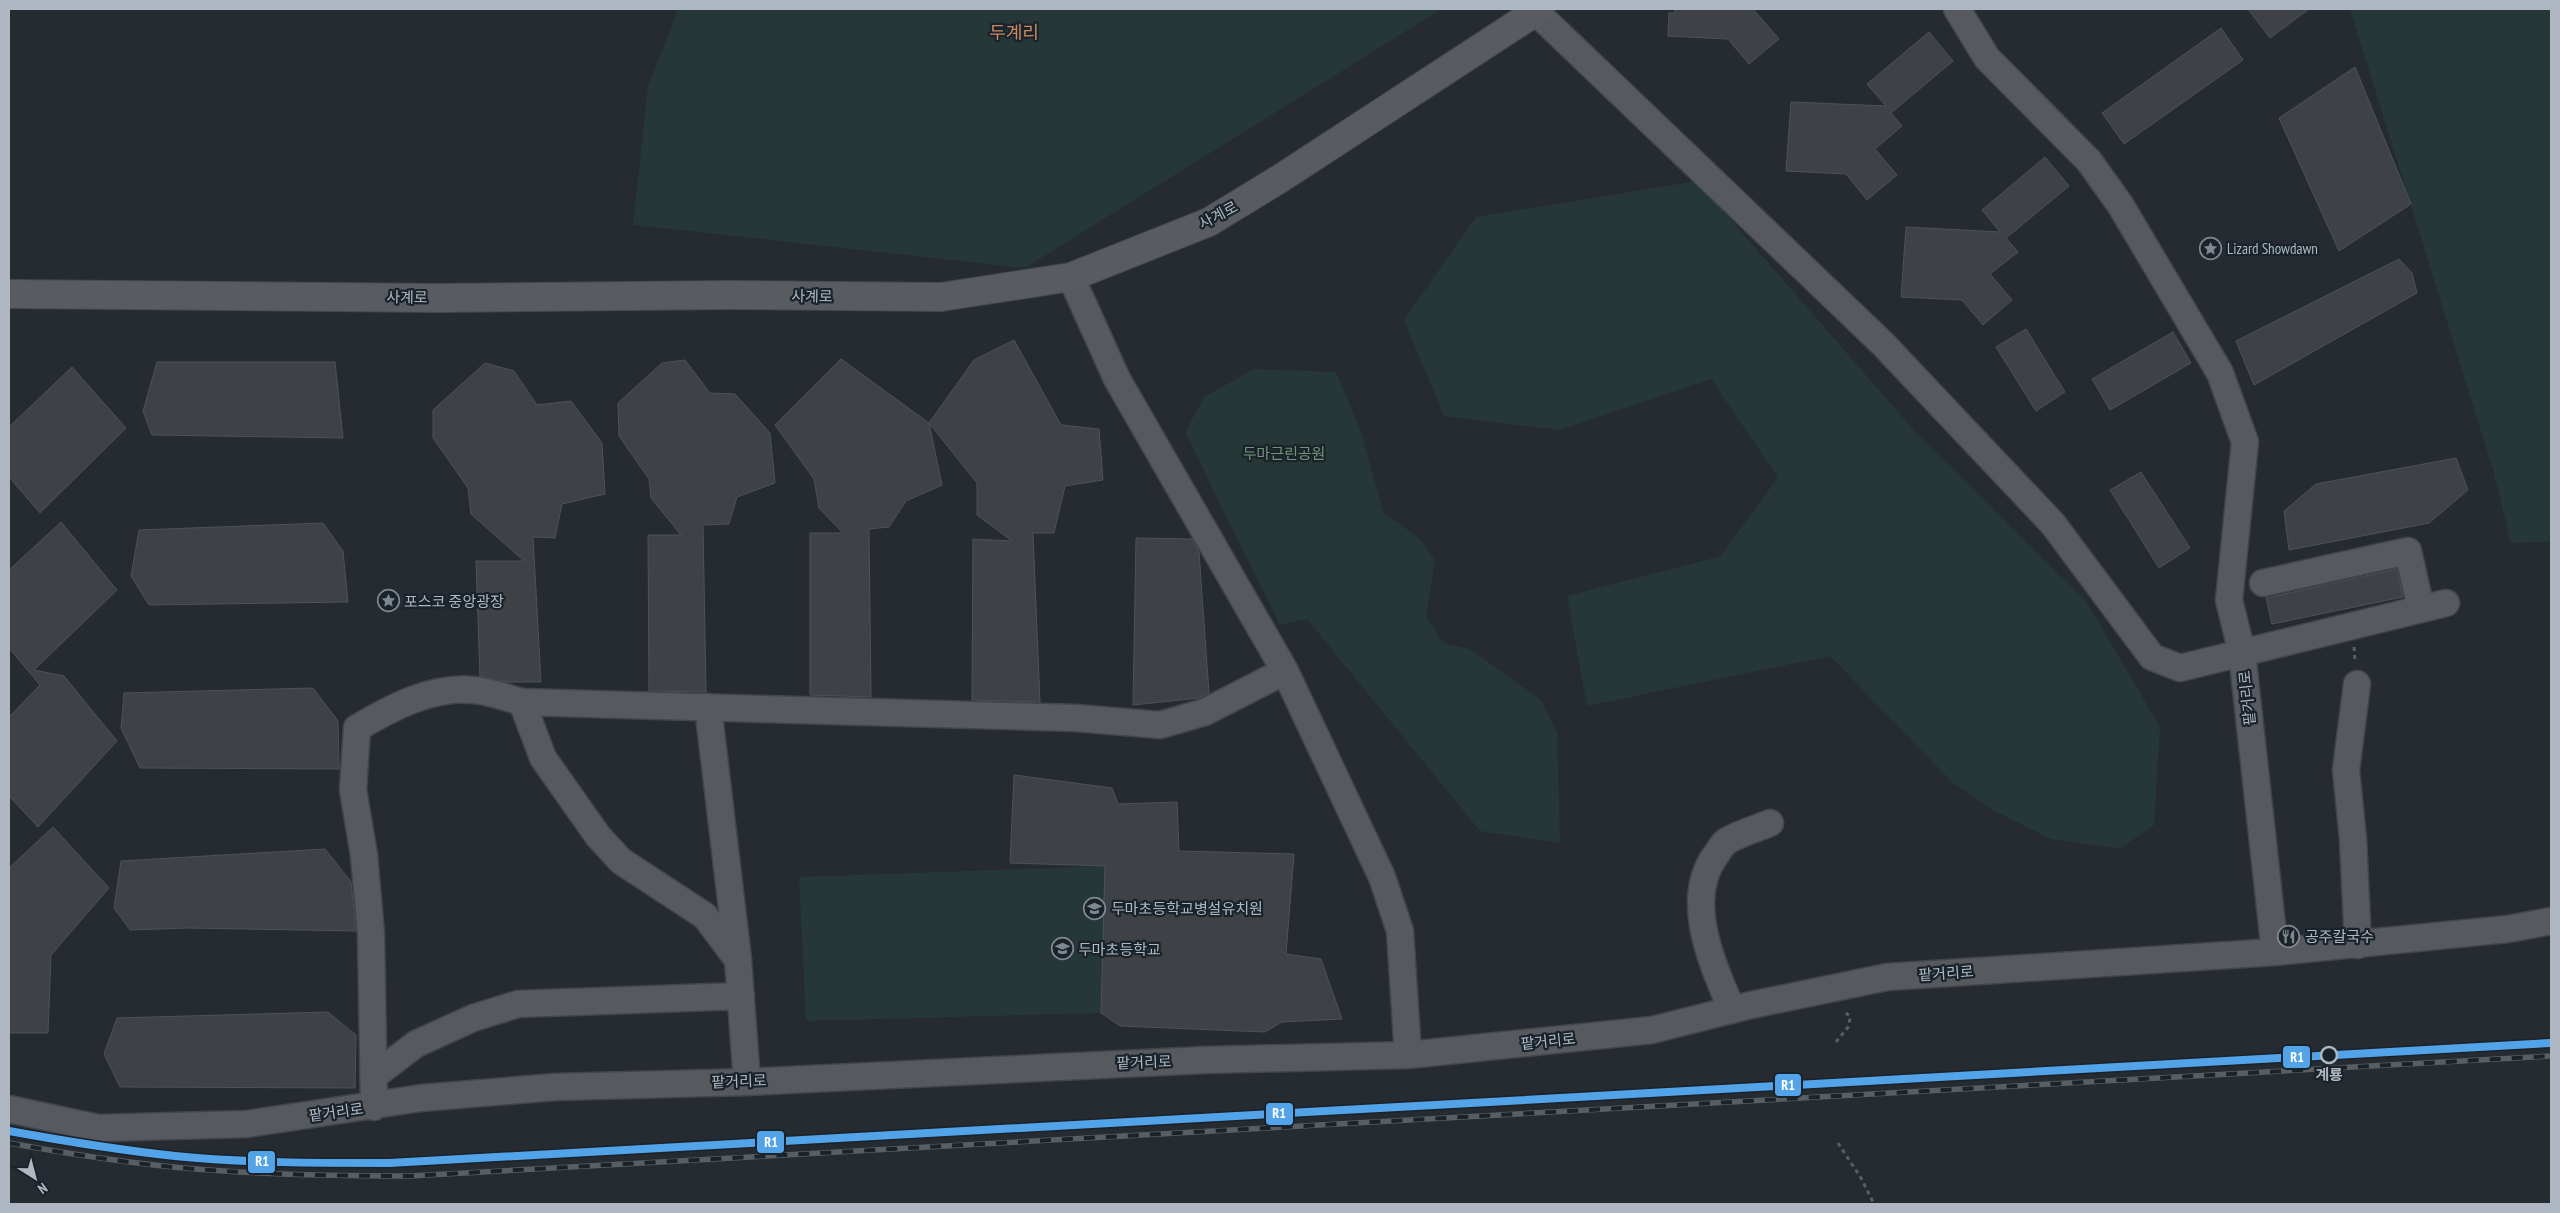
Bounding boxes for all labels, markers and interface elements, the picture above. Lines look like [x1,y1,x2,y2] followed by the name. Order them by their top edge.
[989,21,1039,44] district label: 두계리
[1195,197,1241,233] street label: 사계로
[2199,236,2223,260] place icon: Lizard Showdawn
[2227,239,2318,258] place label: Lizard Showdawn
[791,286,833,306] street label: 사계로
[386,287,428,307] street label: 사계로
[1243,444,1325,463] park label: 두마근린공원
[376,589,400,613] place icon: 포스코 중앙광장
[404,592,504,611] place label: 포스코 중앙광장
[2235,670,2259,726] street label: 팥거리로
[1083,896,1107,920] school or university icon: 두마초등학교병설유치원
[1111,899,1263,918] place label: 두마초등학교병설유치원
[2277,924,2301,948] restaurant icon: 공주칼국수
[2305,927,2374,946] place label: 공주칼국수
[1050,937,1074,961] school or university icon: 두마초등학교
[1078,940,1161,959] place label: 두마초등학교
[1918,962,1974,984] street label: 팥거리로
[1520,1029,1576,1053] street label: 팥거리로
[2282,1045,2311,1069] line badge: R1
[2320,1046,2338,1064] marker: 계룡
[2290,1048,2304,1066] text: R1
[1116,1052,1172,1072] street label: 팥거리로
[2315,1065,2343,1084] place label: 계룡
[711,1071,767,1091] street label: 팥거리로
[1774,1073,1802,1097] line badge: R1
[1781,1076,1795,1094] text: R1
[307,1099,365,1125] street label: 팥거리로
[1265,1102,1294,1126] line badge: R1
[1272,1104,1286,1122] text: R1
[756,1130,785,1154] line badge: R1
[764,1133,778,1151] text: R1
[247,1150,276,1174] line badge: R1
[255,1152,269,1170] text: R1
[10,1153,60,1203] north arrow
[34,1179,51,1198] text: N

